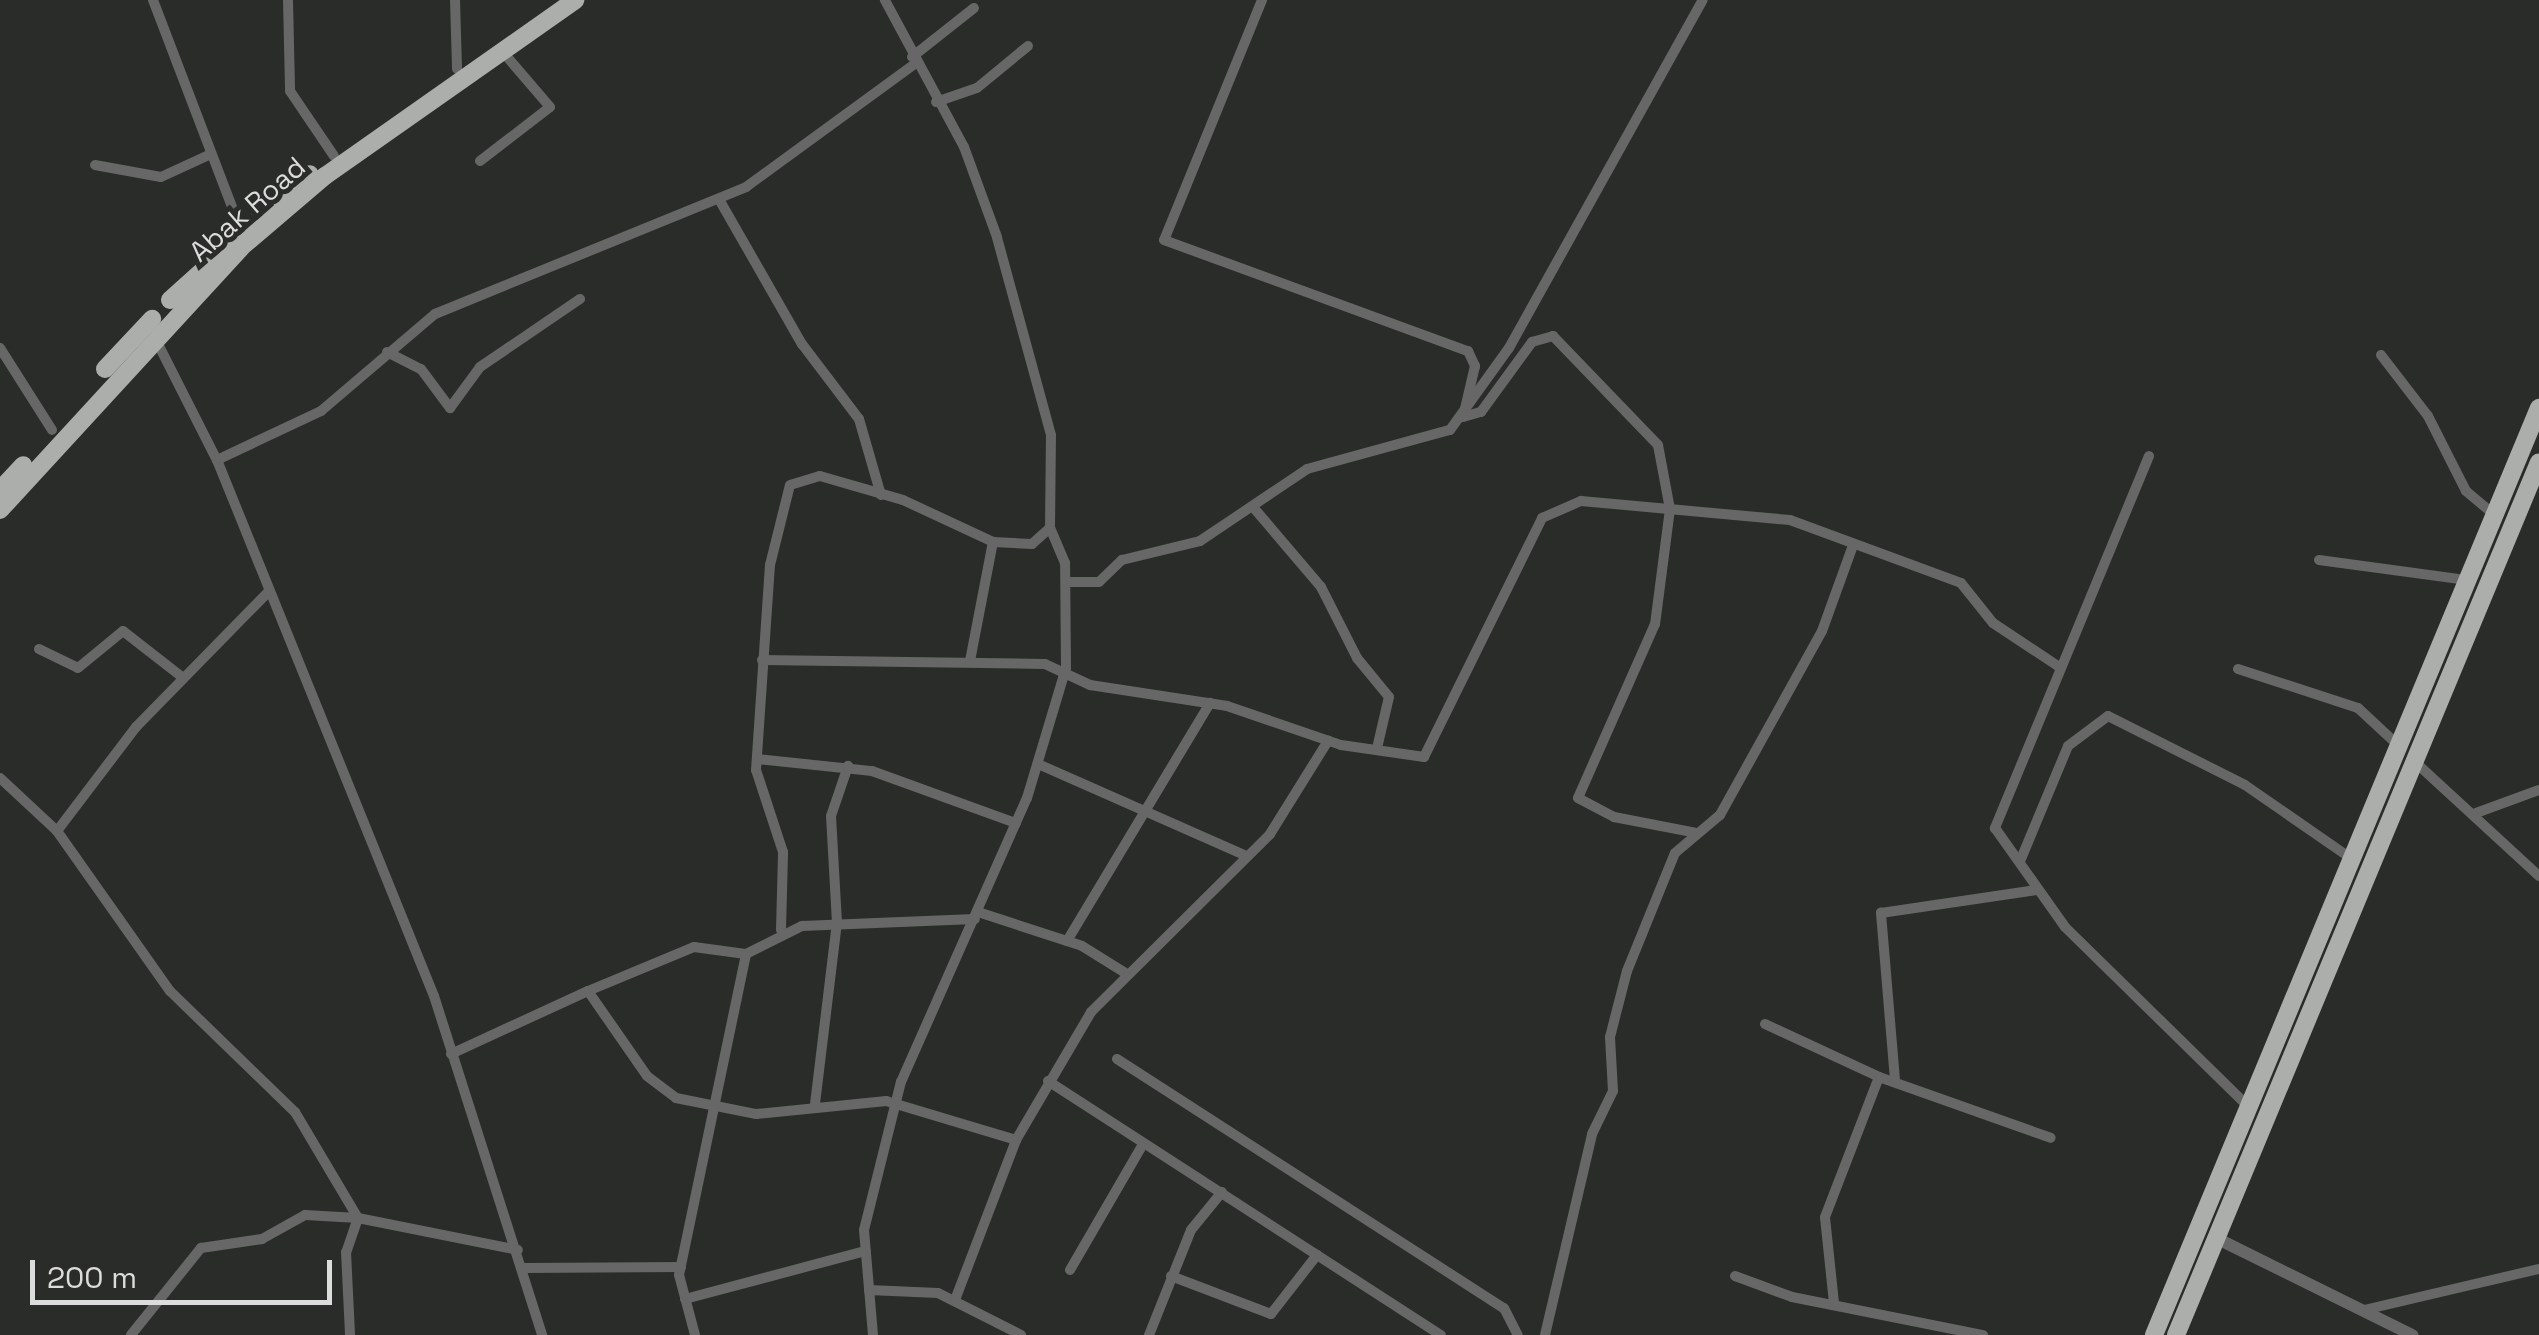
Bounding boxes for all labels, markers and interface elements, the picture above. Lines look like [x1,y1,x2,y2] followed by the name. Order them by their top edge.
[182,149,312,269] street label: Abak Road
[35,1240,338,1302] scale bar
[47,1258,137,1297] text: 200 m

